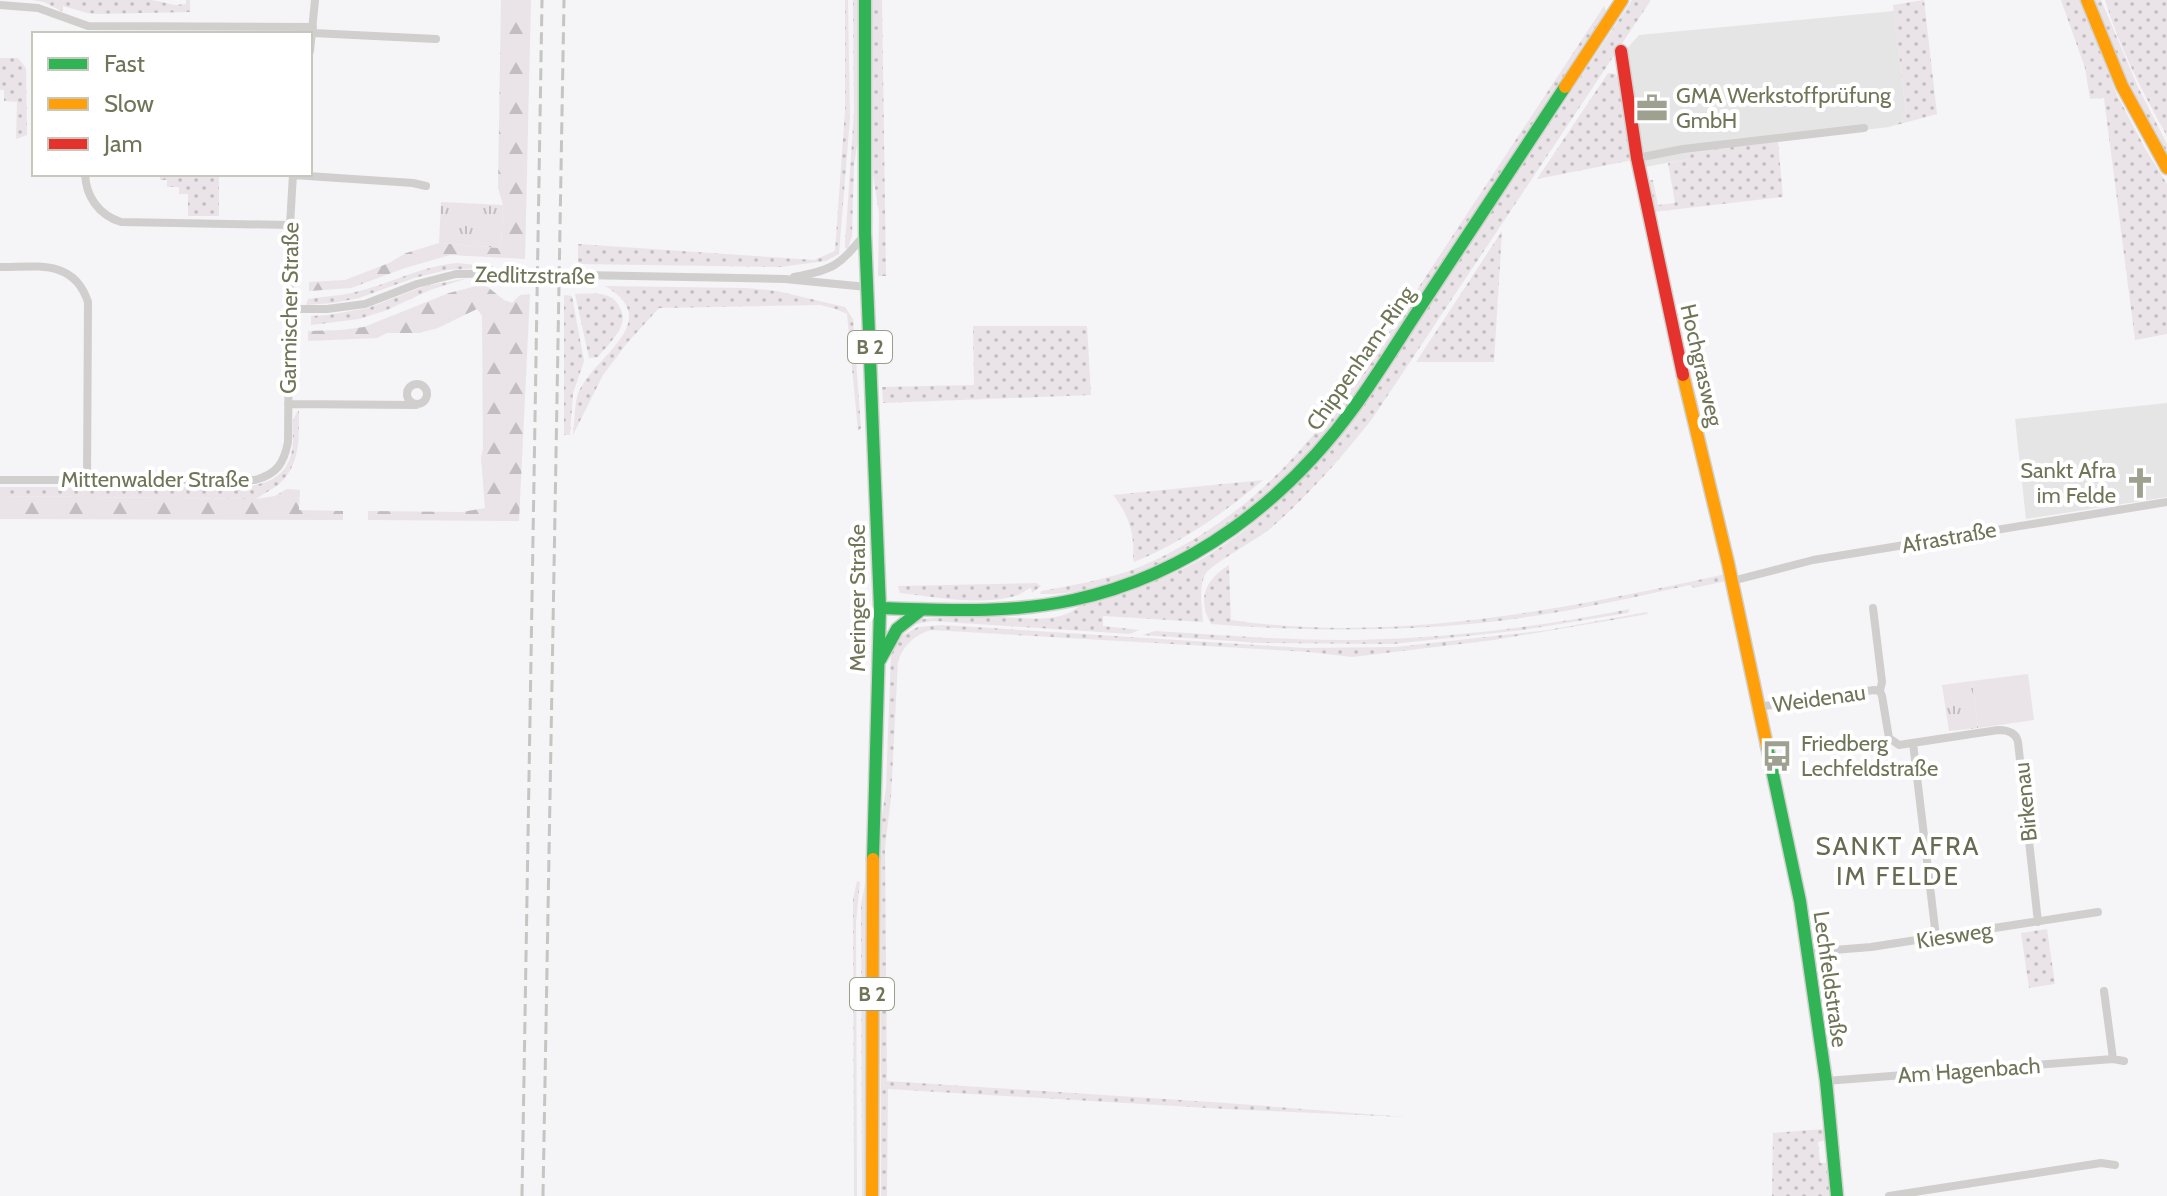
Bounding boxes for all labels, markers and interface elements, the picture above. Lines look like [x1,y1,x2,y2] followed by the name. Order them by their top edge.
[32,32,312,176] legend
[104,49,145,78] text: Fast
[1676,82,1892,134] place label: GMA Werkstoffprüfung GmbH
[104,89,154,118] text: Slow
[1635,91,1669,125] office icon: GMA Werkstoffprüfung GmbH
[103,129,142,158] text: Jam
[275,222,304,394] street label: Garmischer Straße
[475,261,595,290] street label: Zedlitzstraße
[1300,280,1421,436] street label: Chippenham-Ring
[1674,301,1729,430] street label: Hochgrasweg
[848,331,892,363] road number: B 2
[2020,457,2116,509] place label: Sankt Afra im Felde
[61,466,249,493] street label: Mittenwalder Straße
[2123,466,2157,500] church icon: Sankt Afra im Felde
[1900,516,1999,559] street label: Afrastraße
[844,524,871,672] street label: Meringer Straße
[1771,679,1867,718] street label: Weidenau
[1801,730,1938,782] place label: Friedberg Lechfeldstraße
[1760,739,1794,773] bus stop icon: Friedberg Lechfeldstraße
[2008,761,2043,843] street label: Birkenau
[1815,830,1981,892] district label: SANKT AFRA IM FELDE
[1808,909,1853,1049] street label: Lechfeldstraße
[1914,916,1995,955] street label: Kiesweg
[850,978,894,1010] road number: B 2
[1897,1052,2041,1089] street label: Am Hagenbach

